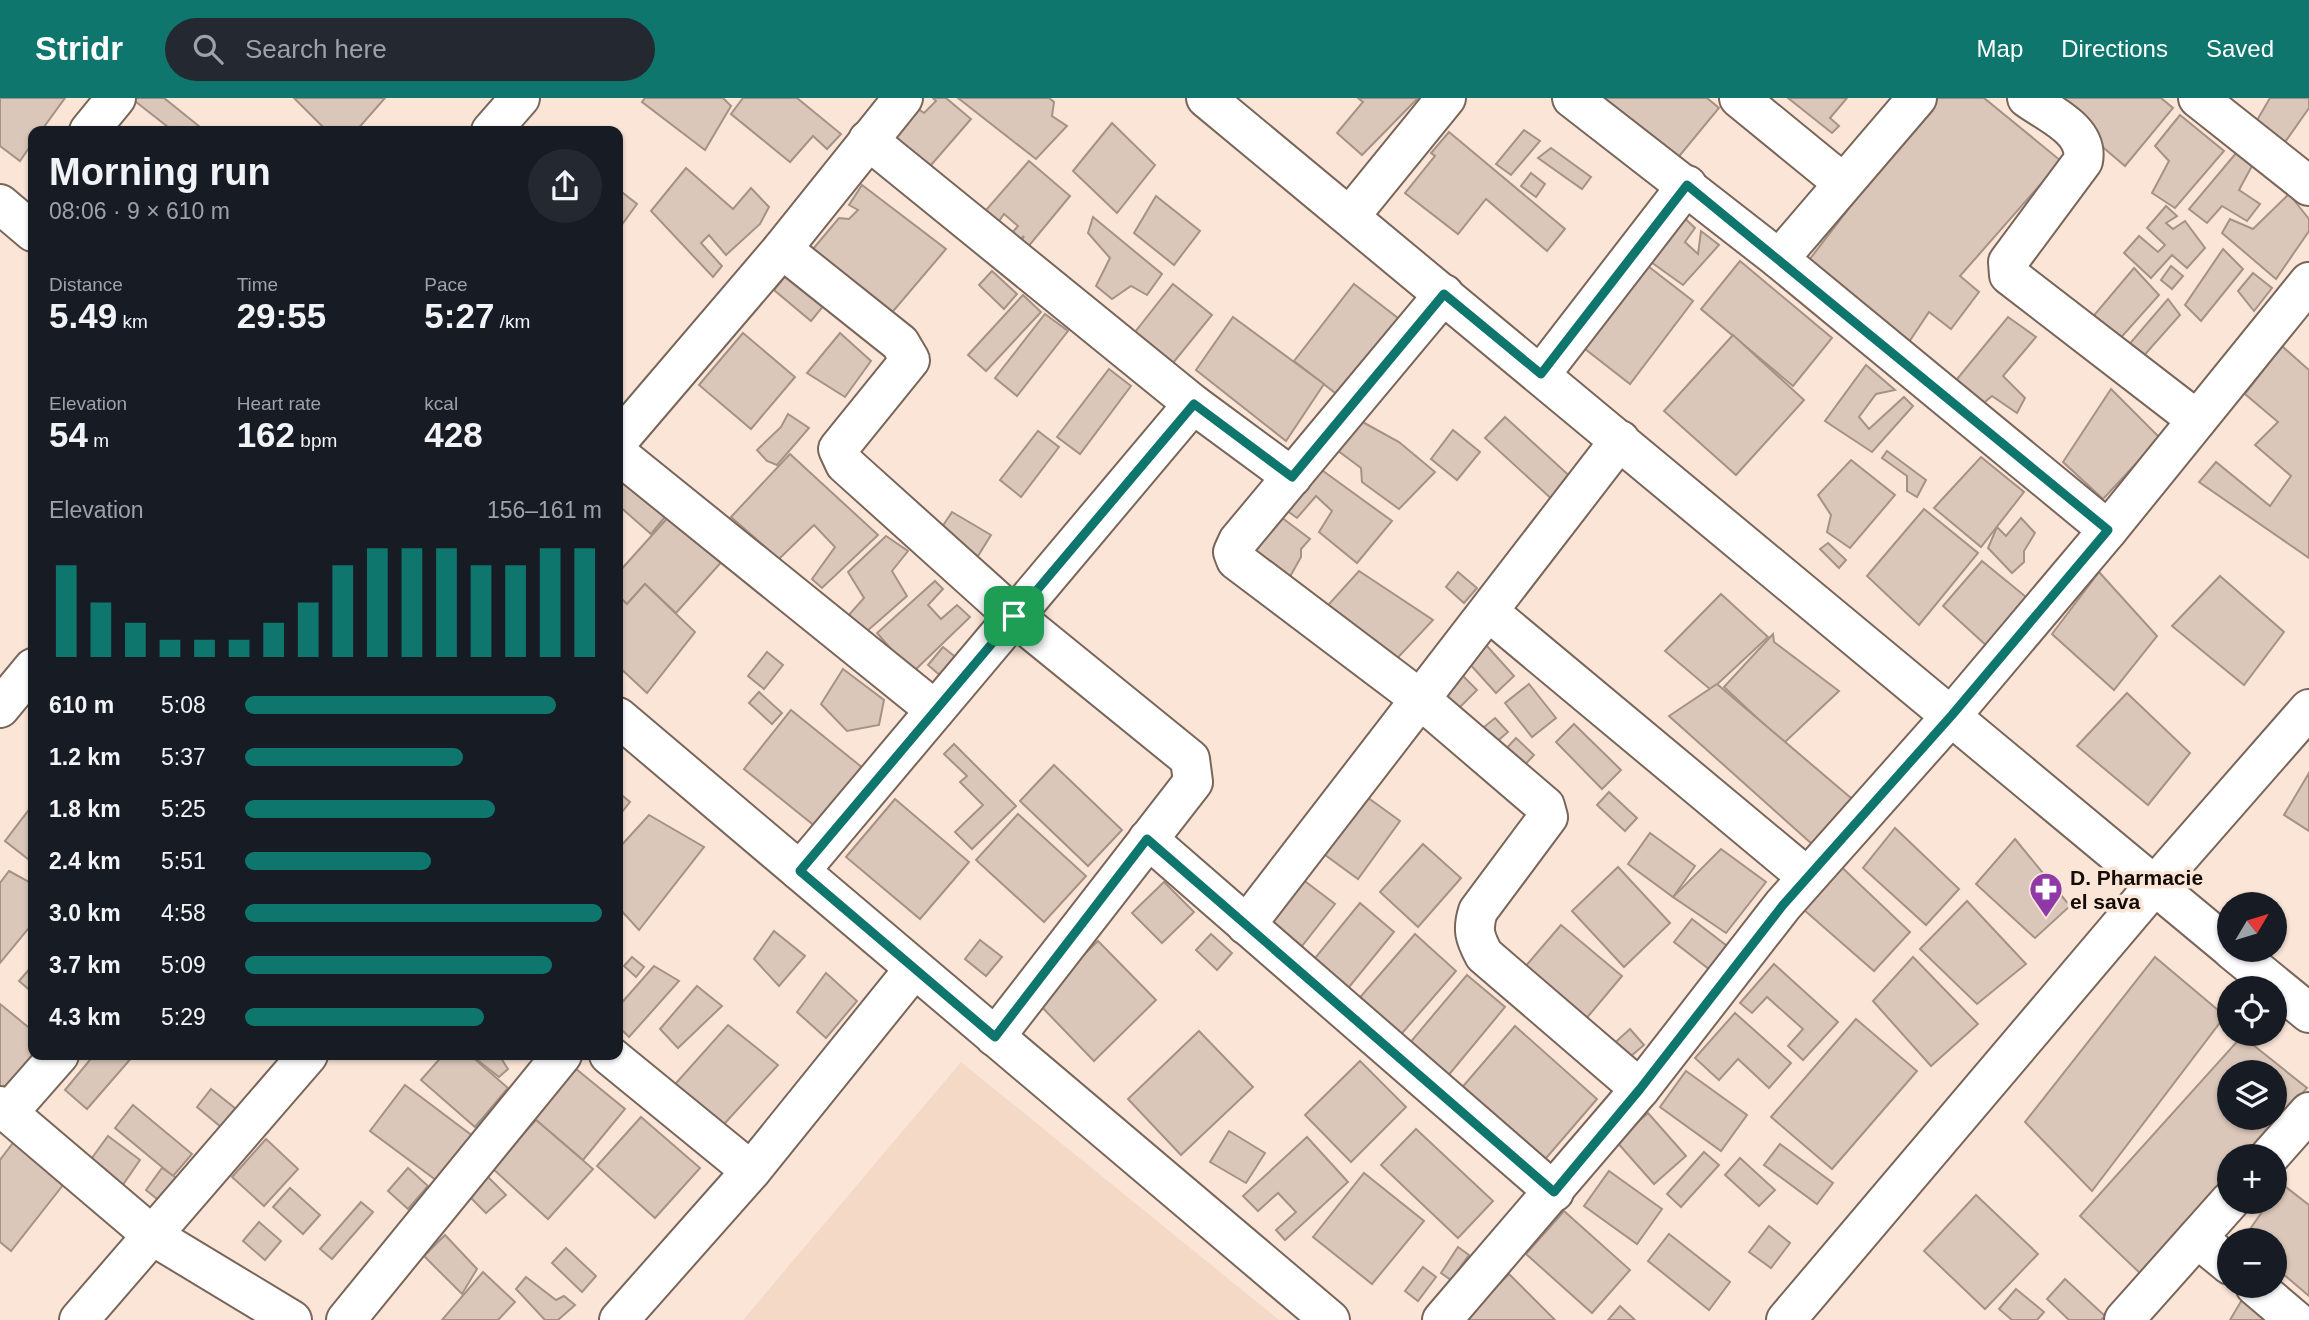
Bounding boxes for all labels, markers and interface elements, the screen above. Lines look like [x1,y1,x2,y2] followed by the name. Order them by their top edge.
[165,18,655,81] search box
[35,30,123,67] text: Stridr
[189,30,227,68] icon: search
[245,34,387,64] text: Search here
[1977,35,2023,62] text: Map
[2061,35,2168,62] text: Directions
[2206,35,2274,62] text: Saved
[528,149,602,223] button: share
[49,151,271,193] text: Morning run
[49,198,230,224] text: 08:06 · 9 × 610 m
[49,274,123,295] text: Distance
[237,274,278,295] text: Time
[424,274,468,295] text: Pace
[49,296,117,335] text: 5.49
[237,296,326,335] text: 29:55
[424,296,494,335] text: 5:27
[117,311,148,332] text: km
[494,311,530,332] text: /km
[49,393,127,414] text: Elevation
[237,393,321,414] text: Heart rate
[424,393,458,414] text: kcal
[49,415,88,454] text: 54
[237,415,295,454] text: 162
[424,415,483,454] text: 428
[88,430,109,451] text: m
[295,430,337,451] text: bpm
[49,497,144,523] text: Elevation
[487,497,602,523] text: 156–161 m
[984,586,1044,646] pin
[995,597,1033,635] icon: arrive
[49,692,114,718] text: 610 m
[161,692,206,718] text: 5:08
[49,744,121,770] text: 1.2 km
[161,744,206,770] text: 5:37
[49,796,121,822] text: 1.8 km
[161,796,206,822] text: 5:25
[49,848,121,874] text: 2.4 km
[161,848,206,874] text: 5:51
[2070,866,2203,913] place label: D. Pharmacie el sava
[2027,870,2065,919] pharmacy icon: D. Pharmacie el sava
[2217,892,2287,962] north arrow
[2217,892,2287,1298] map controls
[49,900,121,926] text: 3.0 km
[161,900,206,926] text: 4:58
[49,952,121,978] text: 3.7 km
[161,952,206,978] text: 5:09
[2217,976,2287,1046] button: locate
[49,1004,121,1030] text: 4.3 km
[161,1004,206,1030] text: 5:29
[2217,1060,2287,1130] button: layers
[2217,1144,2287,1214] button: +
[2217,1228,2287,1298] button: −

